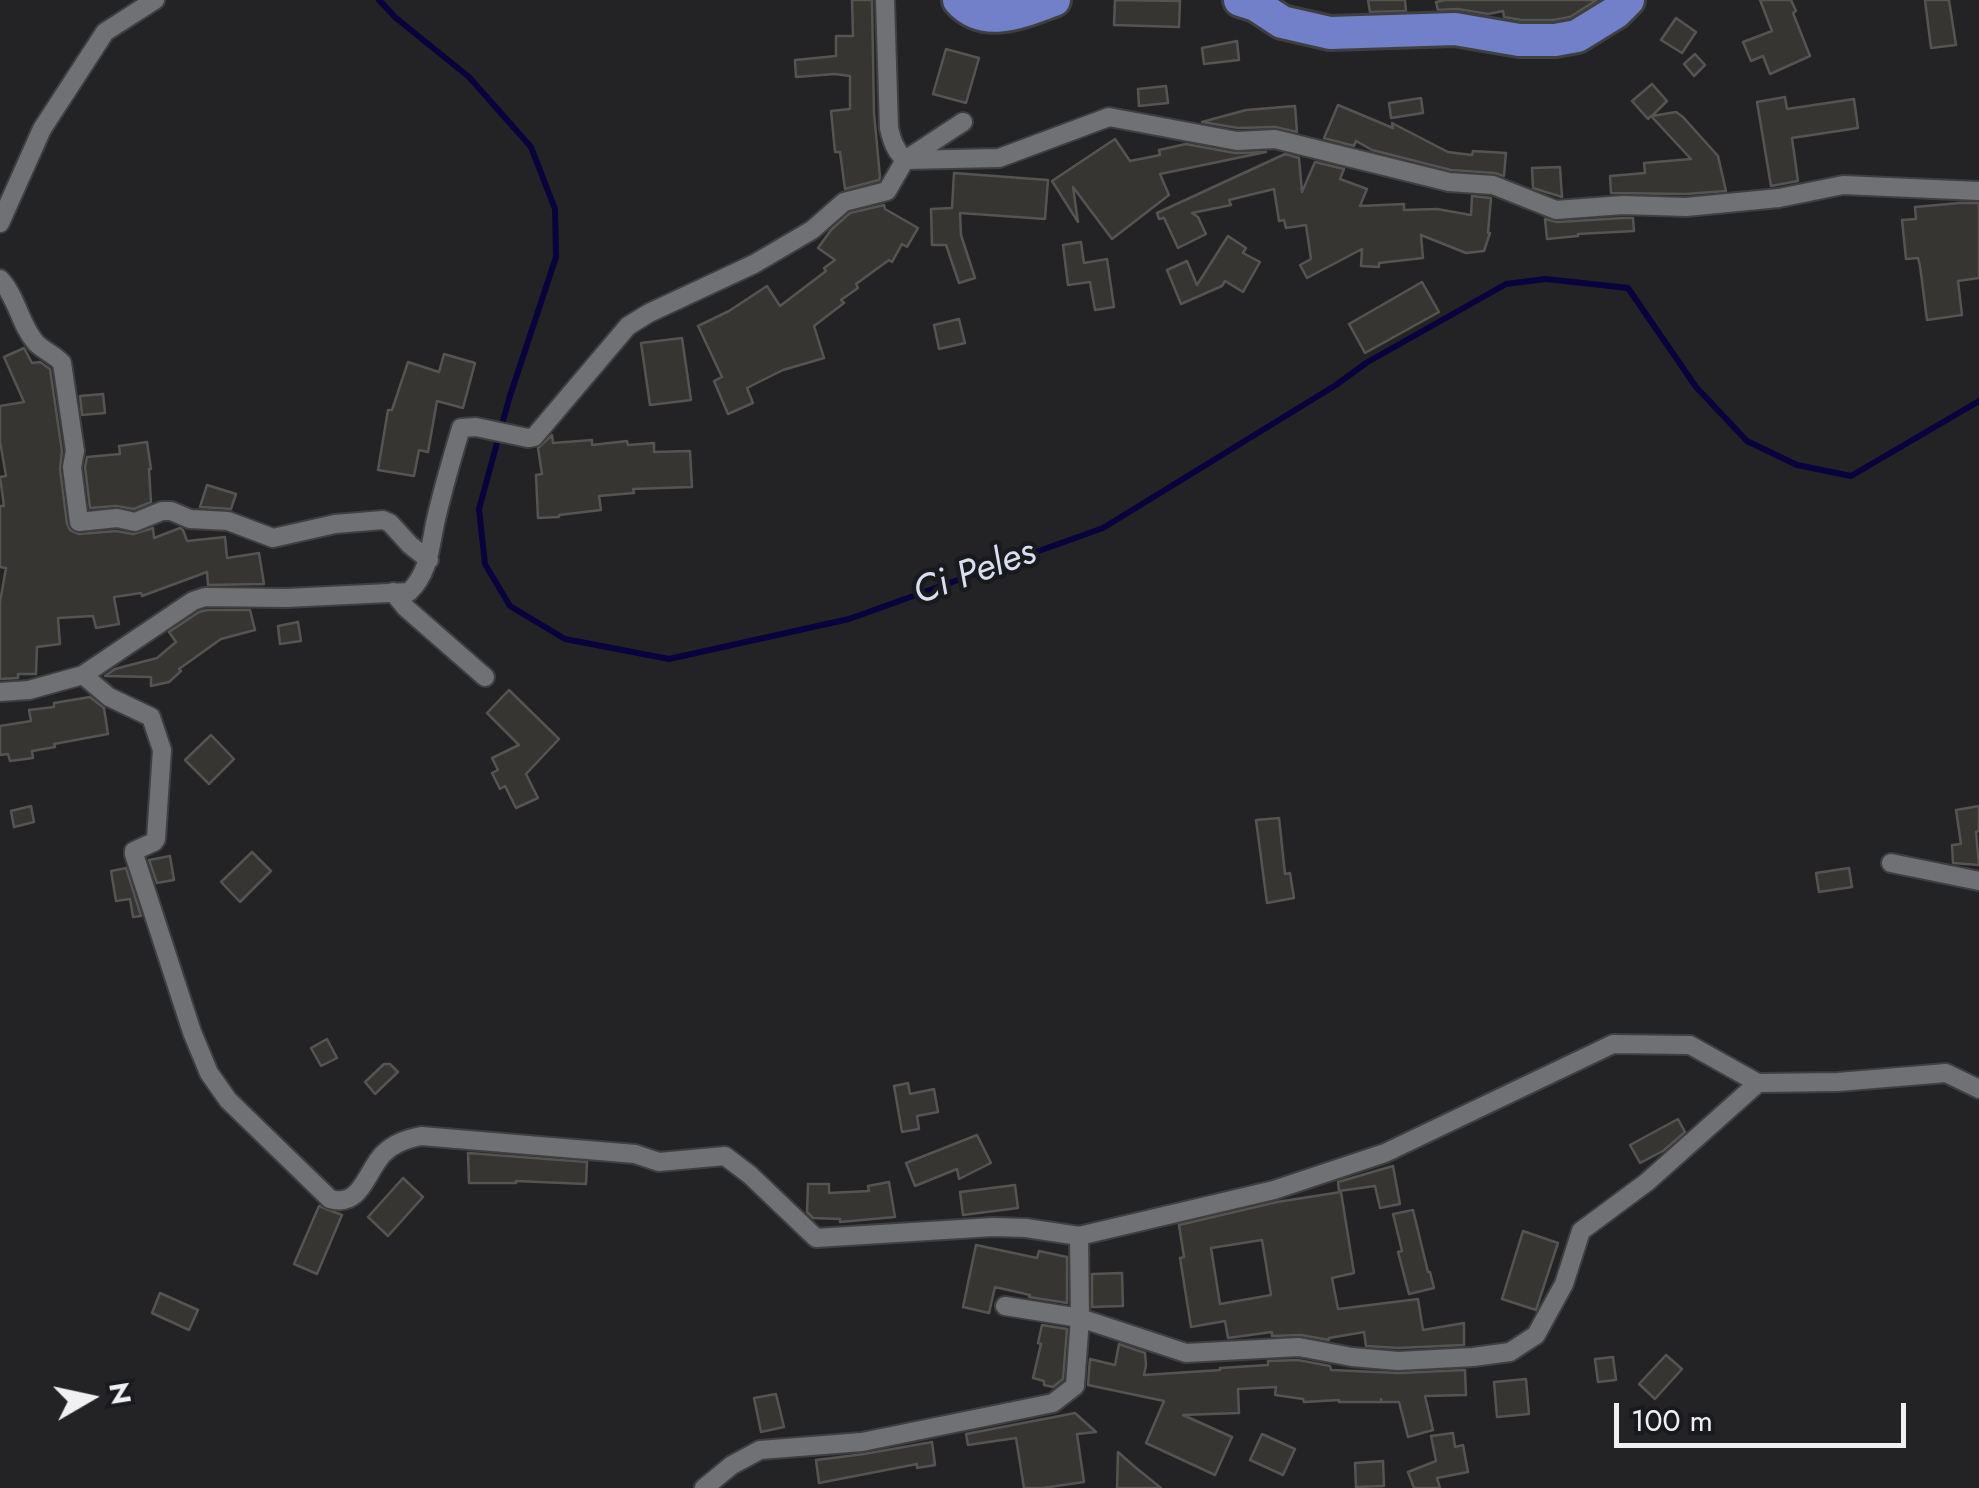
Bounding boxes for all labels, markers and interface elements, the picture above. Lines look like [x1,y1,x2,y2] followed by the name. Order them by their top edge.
[908,531,1042,617] water label: Ci Peles
[40,1348,140,1448] north arrow
[98,1379,142,1407] text: N
[1619,1383,1912,1445] scale bar
[1631,1399,1713,1442] text: 100 m

